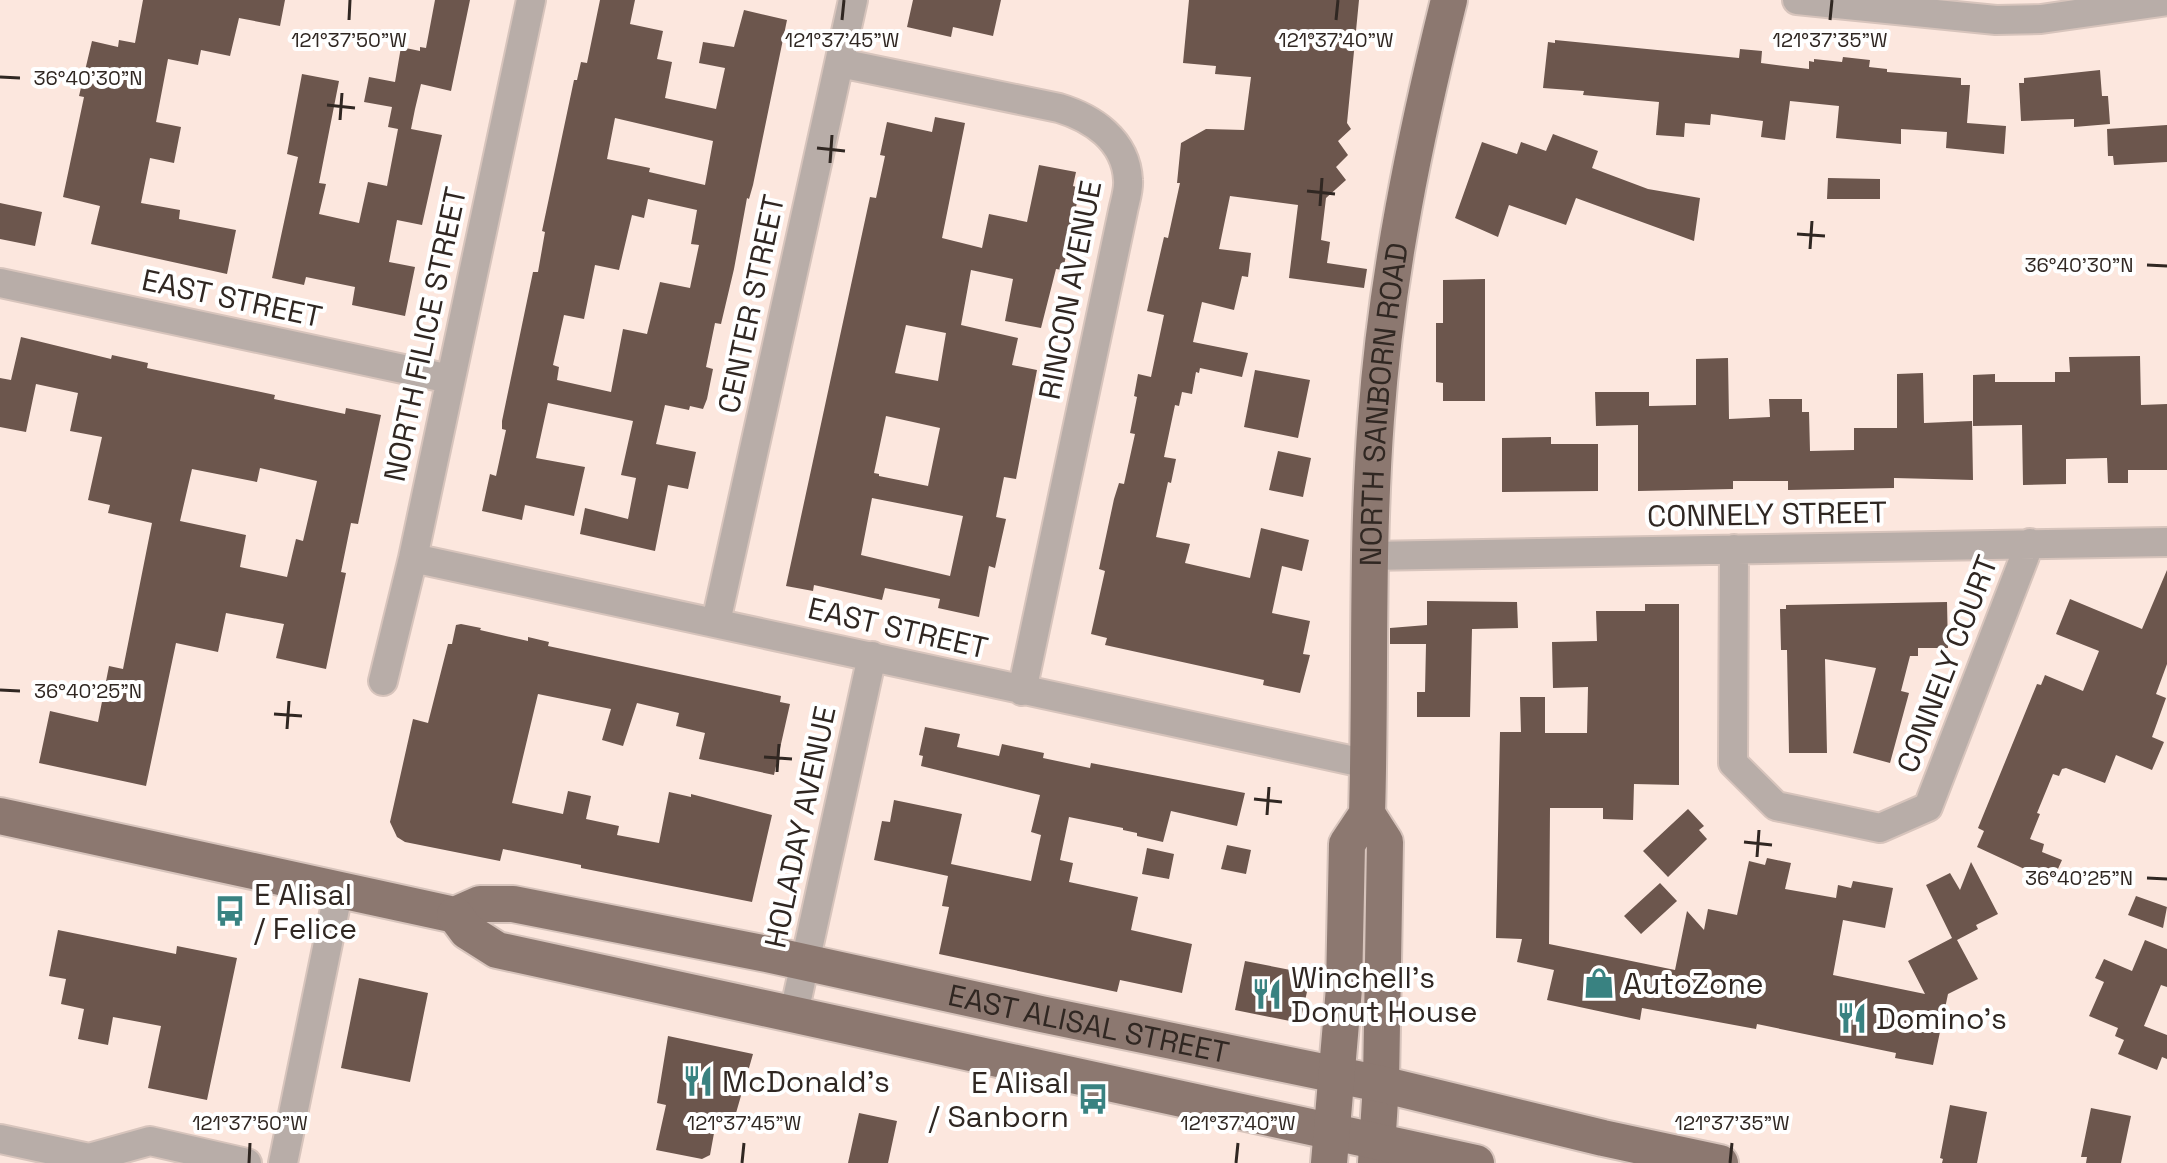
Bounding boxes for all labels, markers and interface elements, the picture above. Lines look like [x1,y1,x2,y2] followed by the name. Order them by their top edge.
[291,27,407,53] text: 121°37'50"W
[785,27,899,53] text: 121°37'45"W
[1278,27,1394,53] text: 121°37'40"W
[1773,27,1887,53] text: 121°37'35"W
[34,65,142,91] text: 36°40'30"N
[1030,177,1110,403] street label: RINCON AVENUE
[375,183,475,485] street label: NORTH FILICE STREET
[709,191,793,417] street label: CENTER STREET
[1350,240,1417,567] street label: NORTH SANBORN ROAD
[2025,252,2133,278] text: 36°40'30"N
[138,260,326,336] street label: EAST STREET
[1647,492,1887,536] street label: CONNELY STREET
[1888,550,2006,778] street label: CONNELY COURT
[804,588,992,668] street label: EAST STREET
[34,678,142,704] text: 36°40'25"N
[755,703,845,951] street label: HOLADAY AVENUE
[2025,865,2133,891] text: 36°40'25"N
[254,875,357,948] place label: E Alisal / Felice
[213,894,247,928] bus stop icon: E Alisal / Felice
[1291,958,1478,1031] place label: Winchell's Donut House
[1623,964,1764,1003] place label: AutoZone
[1582,966,1616,1000] shop icon: AutoZone
[945,975,1233,1072] street label: EAST ALISAL STREET
[1250,977,1284,1011] restaurant icon: Winchell's Donut House
[1876,999,2007,1038] place label: Domino's
[1835,1001,1869,1035] restaurant icon: Domino's
[722,1062,890,1101] place label: McDonald's
[929,1063,1069,1136] place label: E Alisal / Sanborn
[681,1064,715,1098] restaurant icon: McDonald's
[1076,1082,1110,1116] bus stop icon: E Alisal / Sanborn
[192,1110,308,1136] text: 121°37'50"W
[687,1110,801,1136] text: 121°37'45"W
[1180,1110,1296,1136] text: 121°37'40"W
[1675,1110,1789,1136] text: 121°37'35"W

